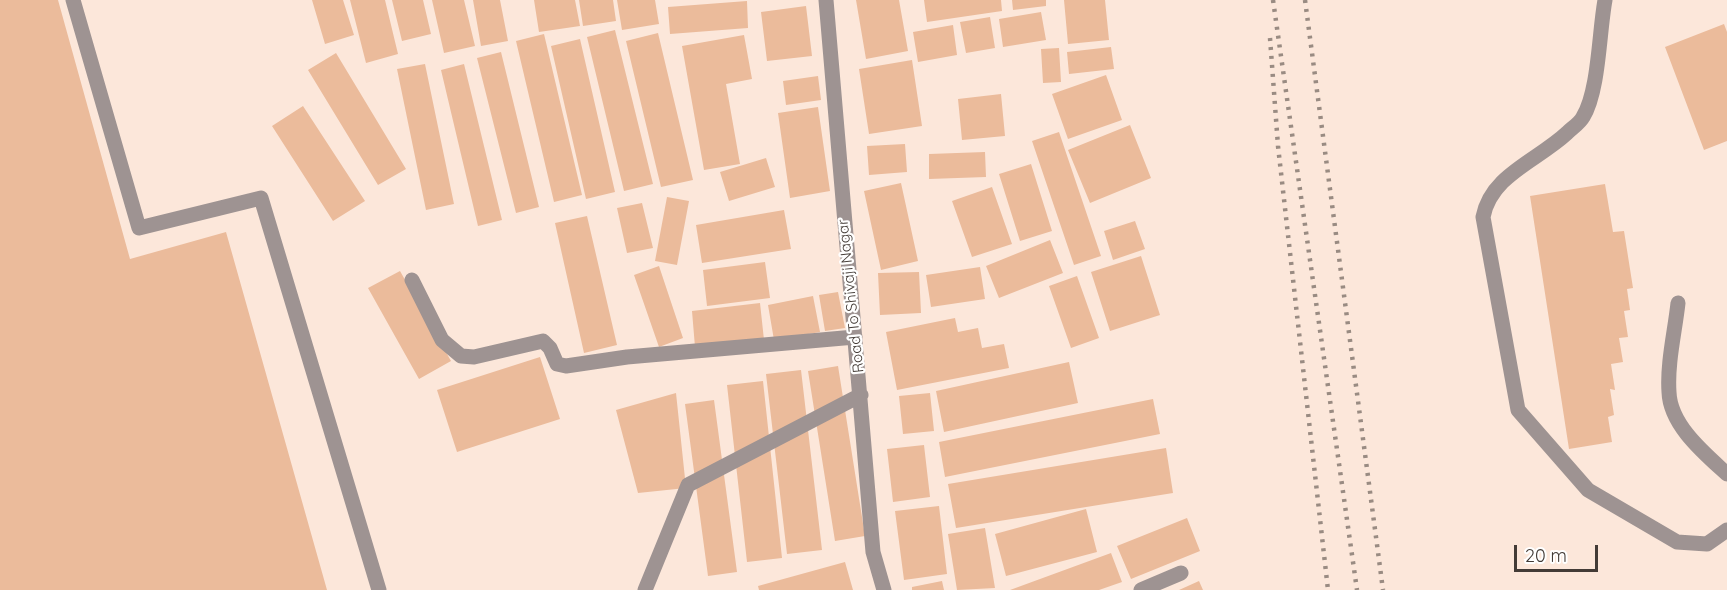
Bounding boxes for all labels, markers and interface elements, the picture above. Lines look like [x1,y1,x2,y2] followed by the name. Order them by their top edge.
[834,218,868,374] street label: Road To Shivaji Nagar
[1517,533,1601,571] scale bar
[1525,544,1567,567] text: 20 m

